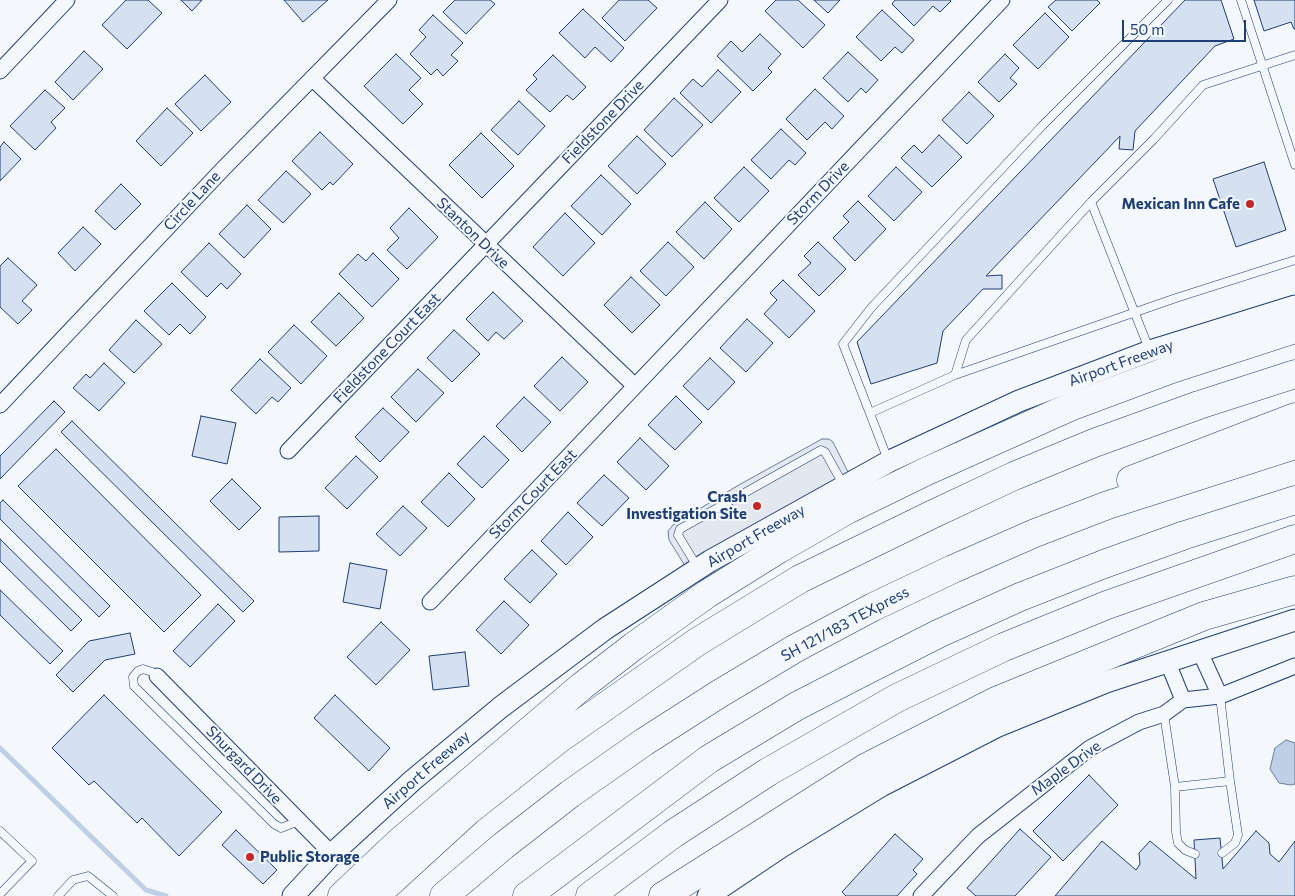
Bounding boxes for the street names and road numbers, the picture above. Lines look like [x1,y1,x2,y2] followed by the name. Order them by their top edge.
[558,76,648,168] street label: Fieldstone Drive
[783,157,853,229] street label: Storm Drive
[160,168,224,234] street label: Circle Lane
[433,194,513,272] street label: Stanton Drive
[330,289,444,407] street label: Fieldstone Court East
[1066,336,1176,390] street label: Airport Freeway
[486,445,580,543] street label: Storm Court East
[704,501,808,571] street label: Airport Freeway
[778,583,912,665] street label: SH 121/183 TEXpress
[202,722,286,808] street label: Shurgard Drive
[379,727,473,813] street label: Airport Freeway
[1028,737,1104,799] street label: Maple Drive

